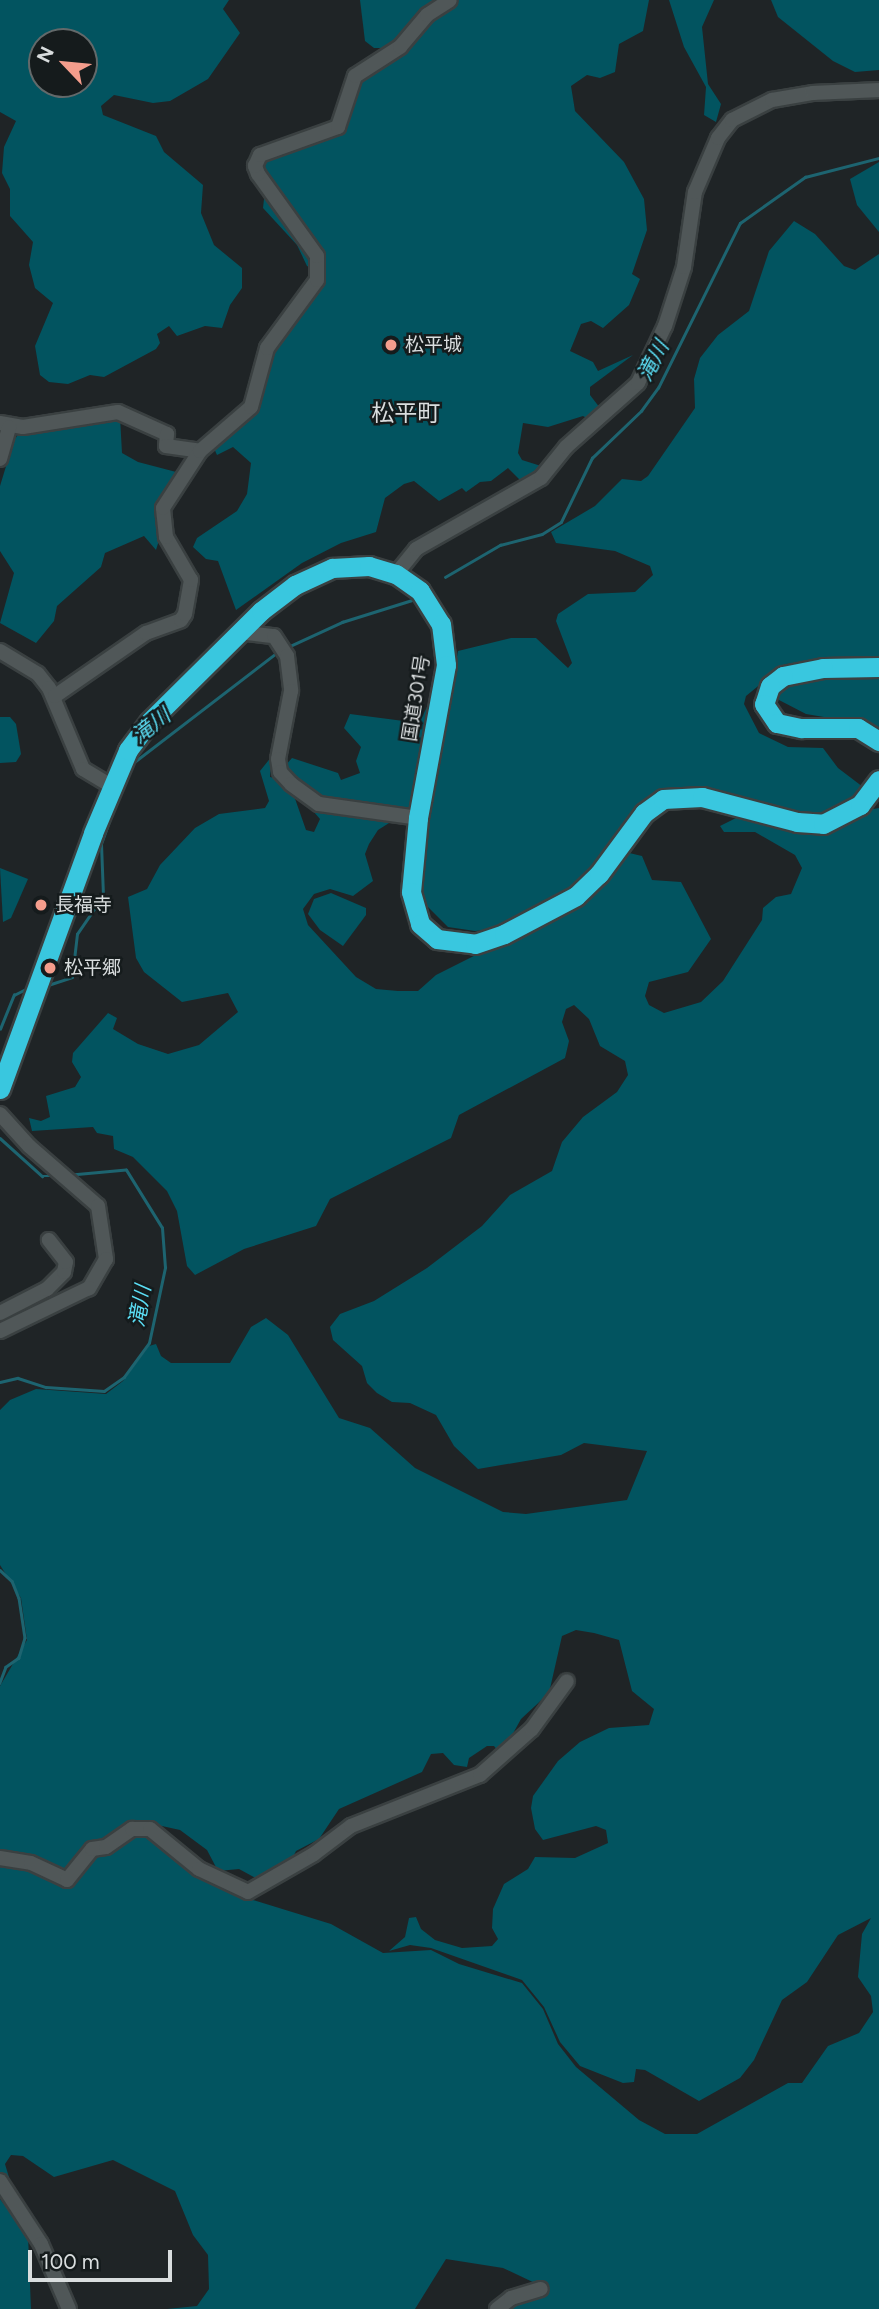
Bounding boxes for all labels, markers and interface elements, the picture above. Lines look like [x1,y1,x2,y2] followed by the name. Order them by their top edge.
[28,28,98,98] north arrow
[32,43,59,66] text: N
[405,334,462,356] place label: 松平城
[383,337,399,353] marker: 松平城
[632,337,674,385] water label: 滝川
[372,399,440,427] district label: 松平町
[398,653,434,743] street label: 国道301号
[127,703,175,749] water label: 滝川
[55,894,112,916] place label: 長福寺
[33,897,49,913] marker: 長福寺
[64,957,121,979] place label: 松平郷
[42,960,58,976] marker: 松平郷
[124,1283,156,1329] water label: 滝川
[32,2236,175,2280] scale bar
[41,2249,100,2274] text: 100 m

